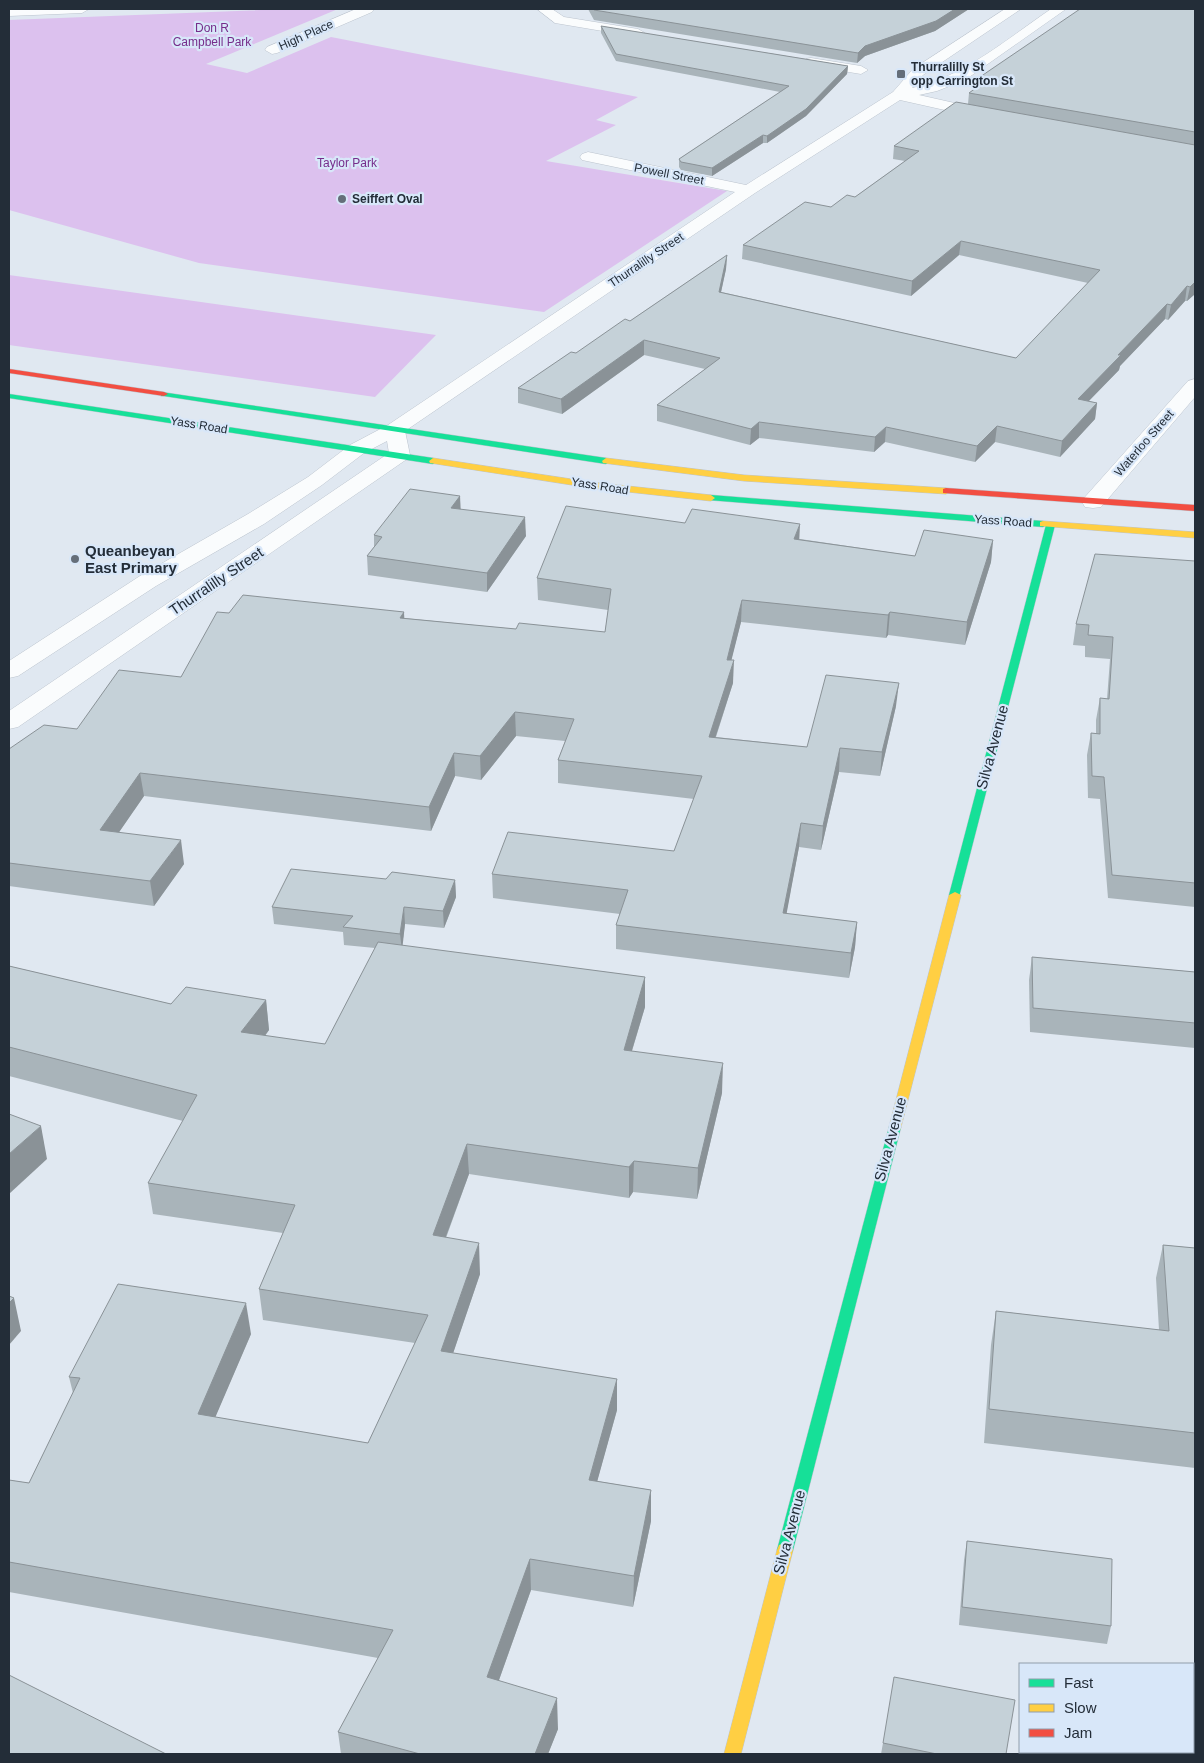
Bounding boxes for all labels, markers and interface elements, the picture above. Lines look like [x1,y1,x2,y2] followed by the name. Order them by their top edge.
[277,17,336,53] street label: High Place
[173,21,252,49] park label: Don R Campbell Park
[911,60,1013,88] place label: Thurralilly St opp Carrington St
[895,68,907,80] marker: Thurralilly St opp Carrington St
[317,156,378,170] park label: Taylor Park
[633,160,706,188] street label: Powell Street
[352,192,423,206] place label: Seiffert Oval
[336,193,348,205] marker: Seiffert Oval
[606,229,687,290] street label: Thurralilly Street
[1112,407,1177,479] street label: Waterloo Street
[169,414,229,436] street label: Yass Road
[570,475,630,497] street label: Yass Road
[974,512,1032,530] street label: Yass Road
[85,542,177,576] place label: Queanbeyan East Primary
[166,543,267,619] street label: Thurralilly Street
[69,553,81,565] marker: Queanbeyan East Primary
[973,703,1011,791] street label: Silva Avenue
[871,1095,909,1183] street label: Silva Avenue
[770,1488,808,1576] street label: Silva Avenue
[1019,1663,1194,1753] legend
[1064,1674,1094,1691] text: Fast
[1064,1699,1097,1716] text: Slow
[1064,1724,1092,1741] text: Jam

